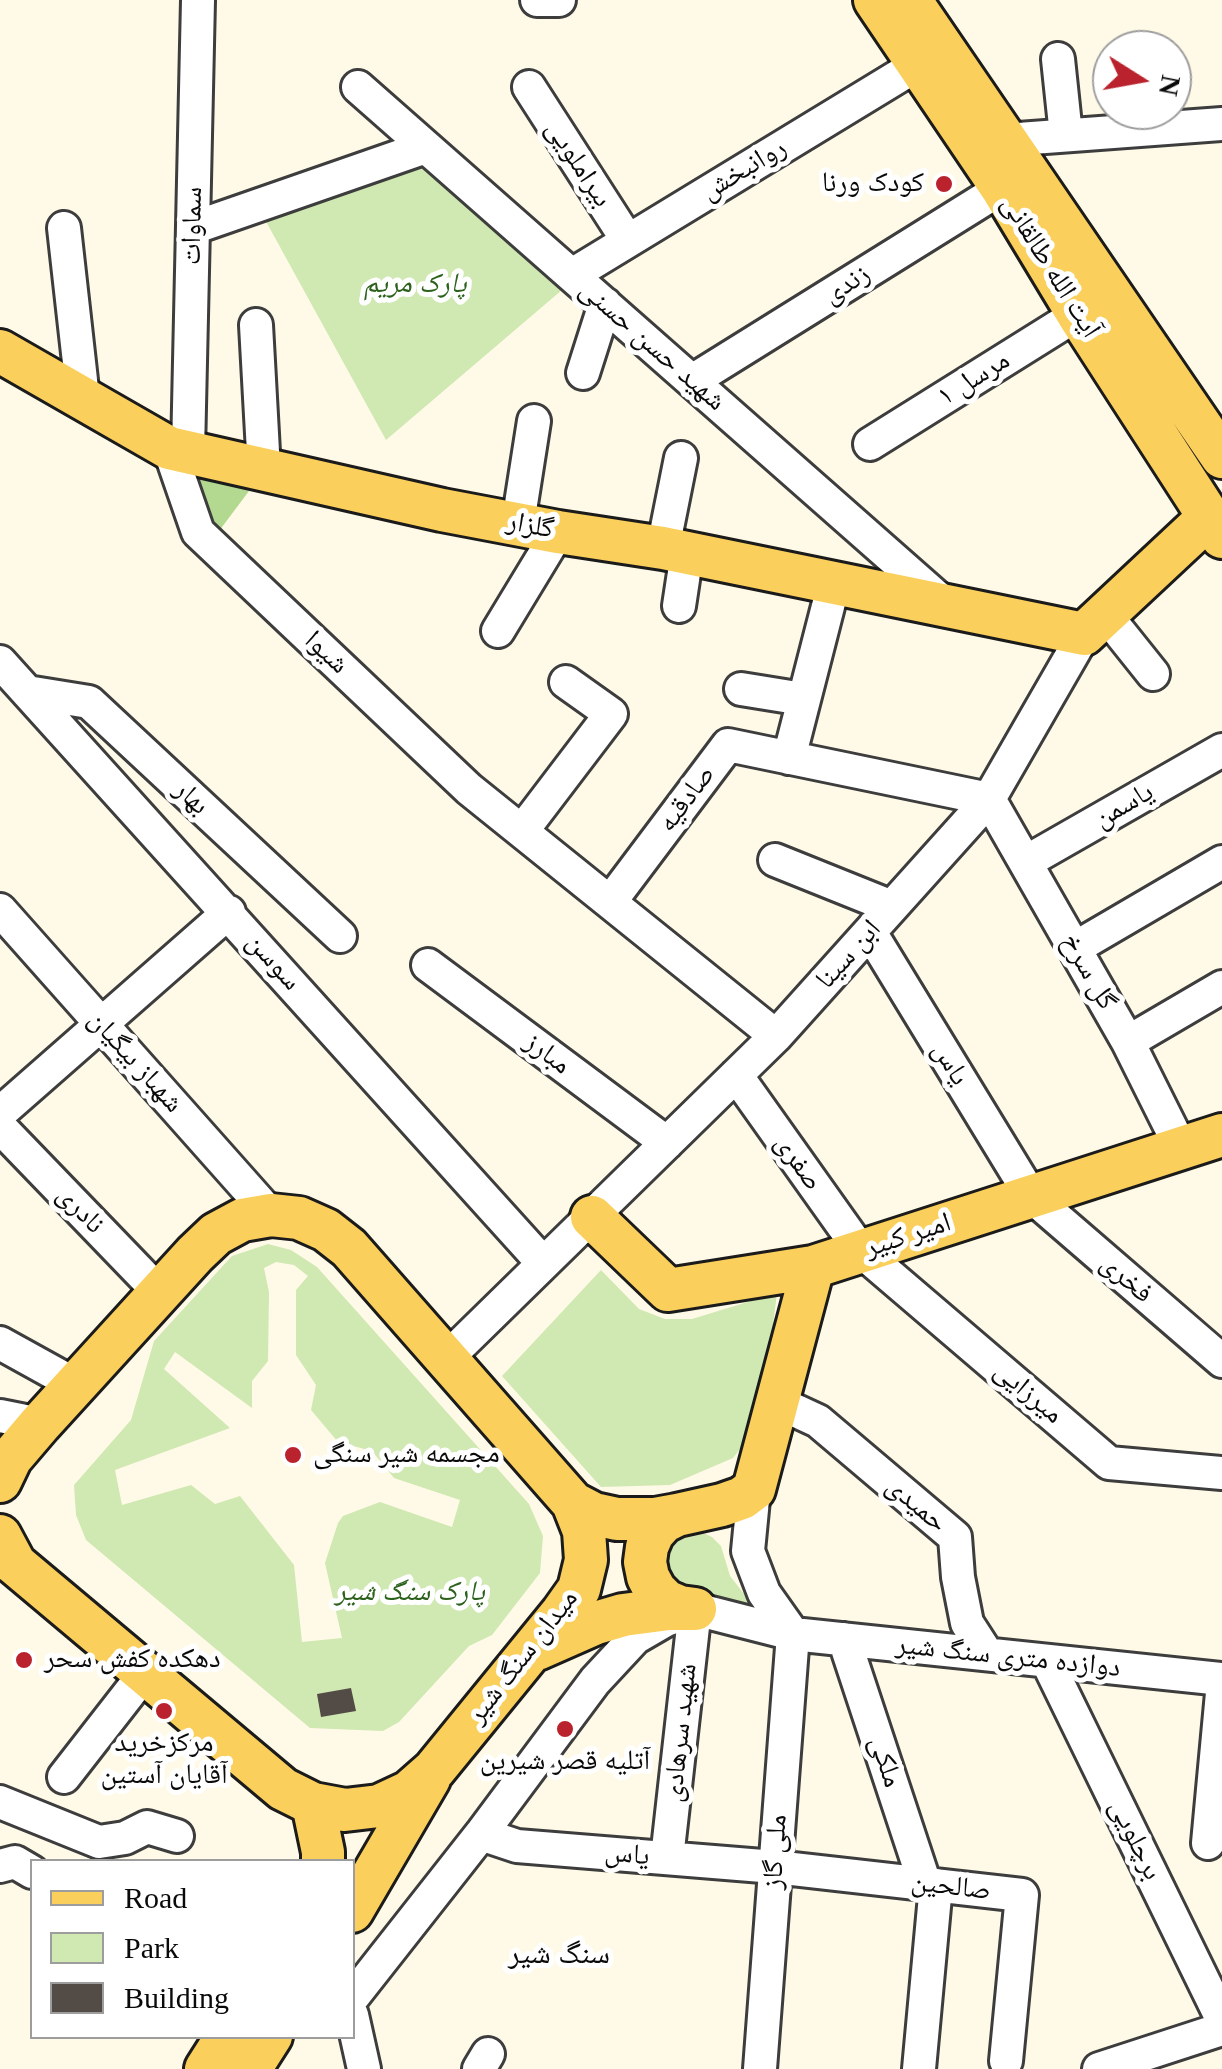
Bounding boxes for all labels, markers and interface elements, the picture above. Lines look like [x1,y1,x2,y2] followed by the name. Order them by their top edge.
[1092,30,1192,130] north arrow
[1153,73,1187,98] text: N
[537,114,619,214] street label: بیراملویی
[695,132,793,208] street label: روانبخش
[822,167,924,201] place label: کودک ورنا
[933,173,955,195] marker: کودک ورنا
[176,186,210,266] street label: سماوات
[993,190,1107,344] street label: آیت الله طالقانی
[817,258,877,312] street label: زندی
[363,268,467,302] park label: پارک مریم
[572,273,732,419] street label: شهید حسن حسنی
[932,344,1016,414] street label: مرسل ۱
[504,505,556,547] street label: گلزار
[297,624,355,682] street label: شیوا
[651,759,723,839] street label: صادقیه
[166,773,216,823] street label: بهار
[1088,776,1160,836] street label: یاسمن
[809,913,889,997] street label: ابن سینا
[238,926,308,998] street label: سوسن
[1053,928,1123,1016] street label: گل سرخ
[80,1004,190,1120] street label: شهباز بیگیان
[517,1026,577,1082] street label: مبارز
[924,1036,976,1092] street label: یاس
[767,1128,829,1198] street label: صفری
[49,1179,111,1241] street label: نادری
[860,1206,956,1266] street label: امیر کبیر
[1093,1247,1159,1311] street label: فخری
[986,1354,1070,1432] street label: میرزایی
[313,1438,500,1472] place label: مجسمه شیر سنگی
[282,1444,304,1466] marker: مجسمه شیر سنگی
[878,1470,954,1540] street label: حمیدی
[335,1576,485,1610] park label: پارک سنگ شیر
[460,1583,586,1731] street label: میدان سنگ شیر
[894,1628,1122,1686] street label: دوازده متری سنگ شیر
[44,1643,221,1677] place label: دهکده کفش سحر
[13,1649,35,1671] marker: دهکده کفش سحر
[657,1662,705,1804] street label: شهید سرهادی
[153,1700,175,1722] marker: مرکزخرید آقایان آستین
[554,1718,576,1740] marker: آتلیه قصر شیرین
[100,1727,228,1793] place label: مرکزخرید آقایان آستین
[861,1732,909,1792] street label: ملکی
[480,1745,650,1779] place label: آتلیه قصر شیرین
[1101,1794,1169,1886] street label: برچلویی
[757,1813,795,1891] street label: ملی گاز
[603,1836,651,1874] street label: یاس
[30,1859,355,2039] legend
[909,1865,993,1909] street label: صالحین
[124,1881,187,1914] text: Road
[124,1931,179,1964] text: Park
[508,1937,610,1973] district label: سنگ شیر
[124,1981,229,2014] text: Building

